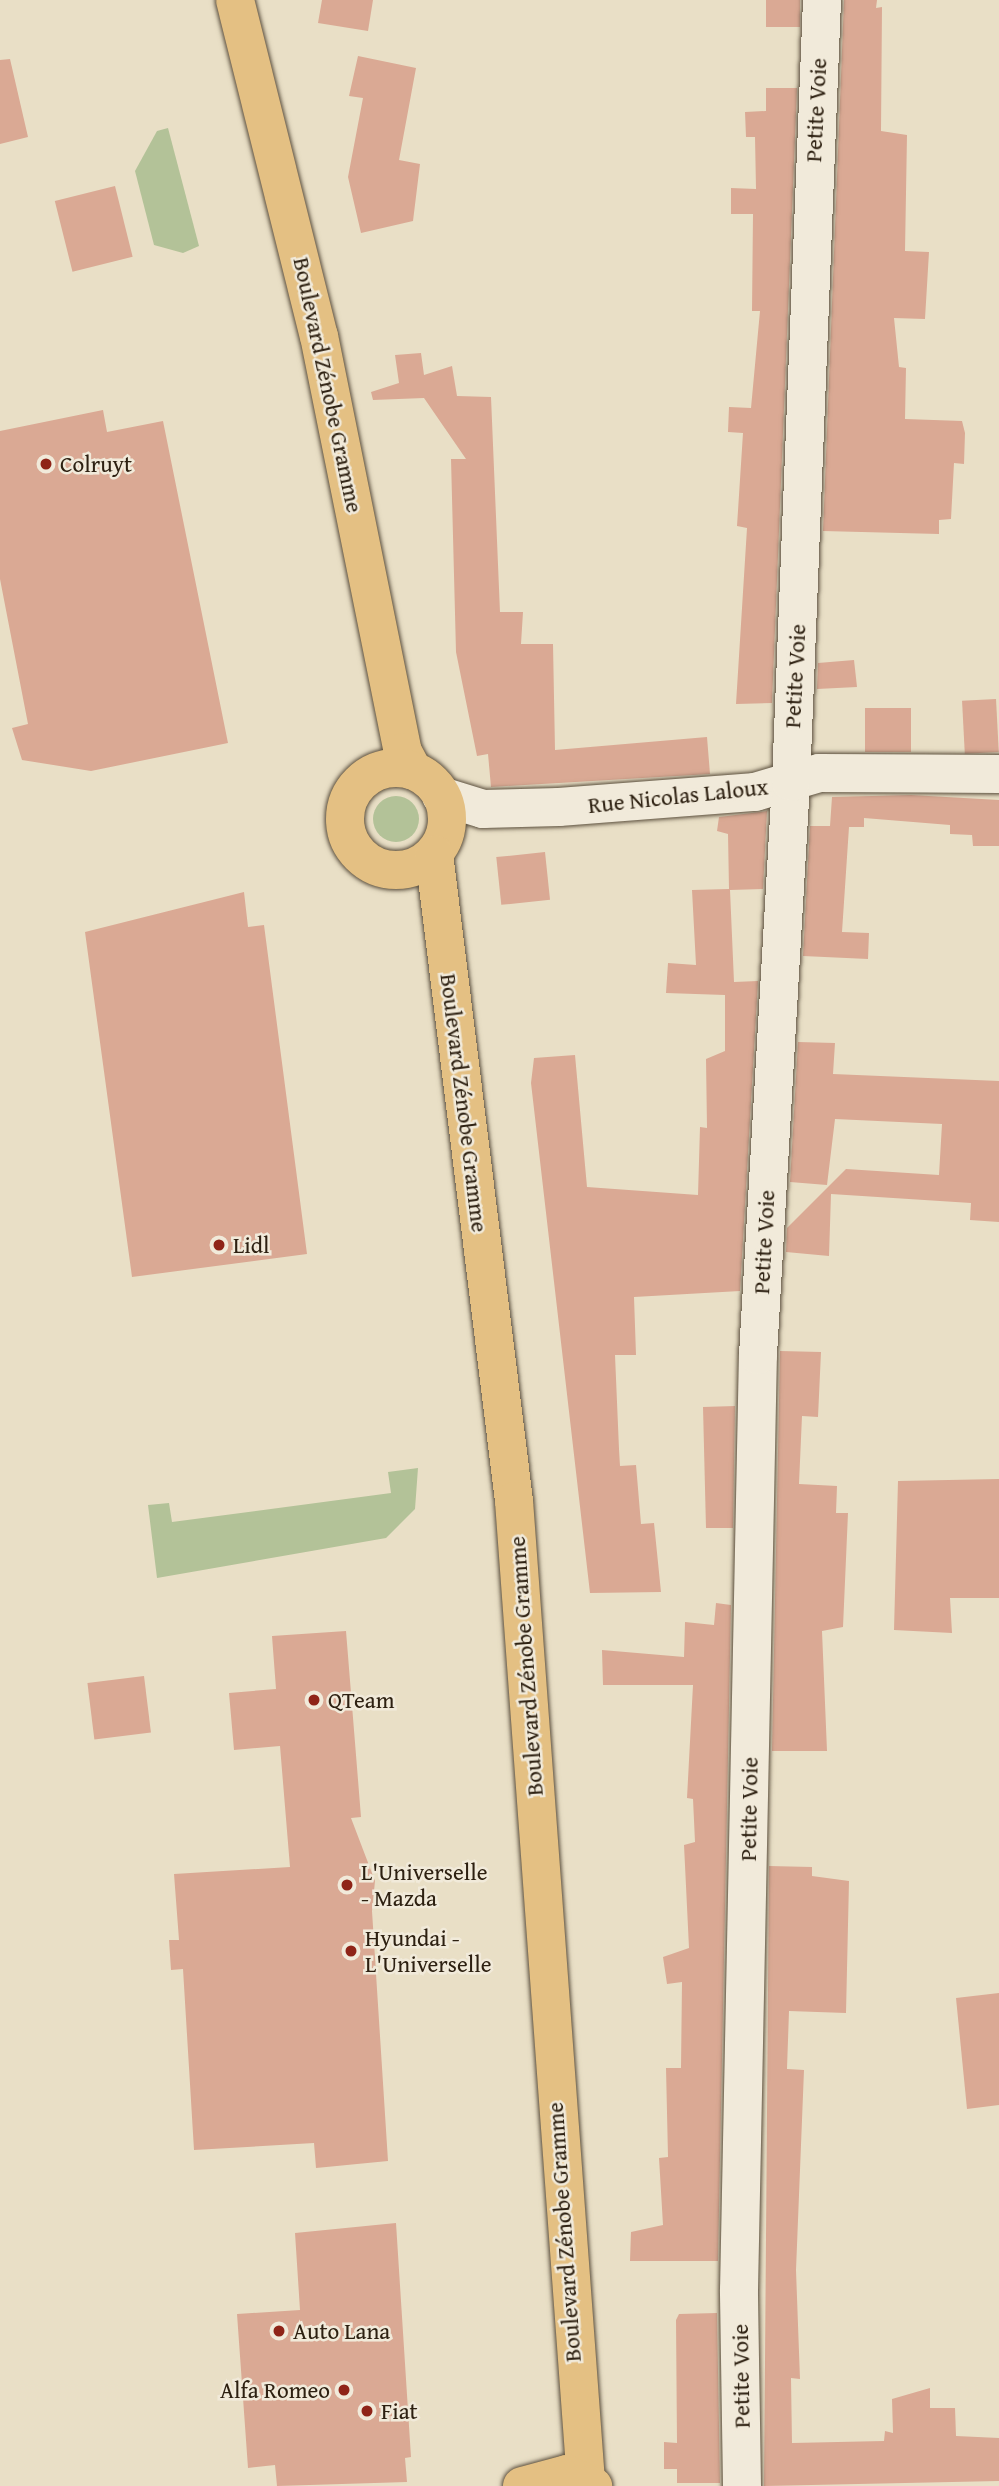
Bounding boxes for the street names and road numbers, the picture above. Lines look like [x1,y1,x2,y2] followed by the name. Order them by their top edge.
[799,57,833,163] street label: Petite Voie
[287,255,369,515] street label: Boulevard Zénobe Gramme
[778,623,812,729] street label: Petite Voie
[587,773,769,819] street label: Rue Nicolas Laloux
[434,972,494,1234] street label: Boulevard Zénobe Gramme
[747,1189,781,1295] street label: Petite Voie
[503,1535,549,1797] street label: Boulevard Zénobe Gramme
[734,1757,764,1861] street label: Petite Voie
[541,2101,587,2363] street label: Boulevard Zénobe Gramme
[726,2324,756,2428] street label: Petite Voie

